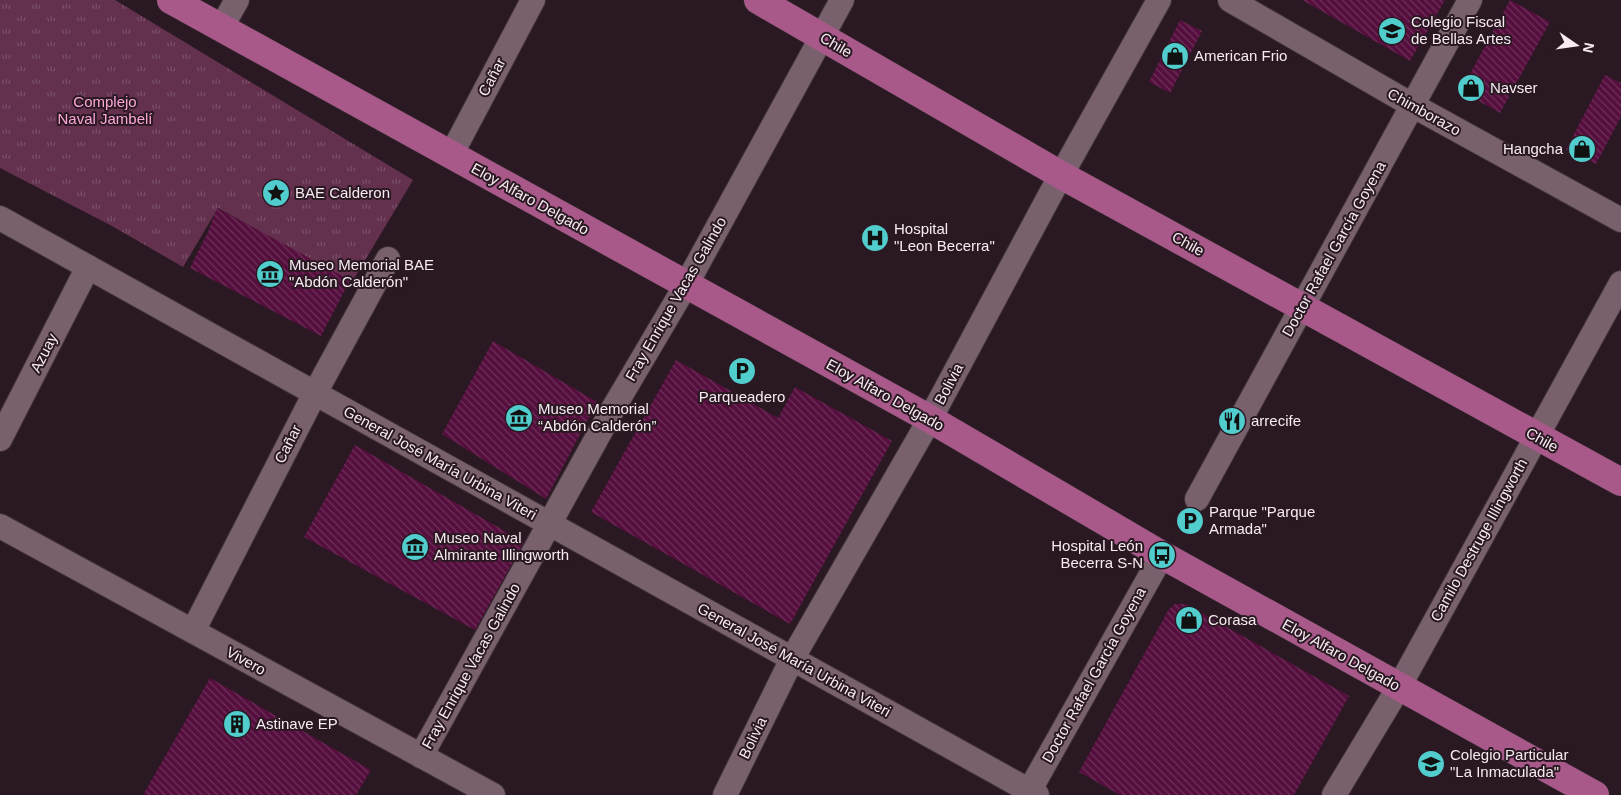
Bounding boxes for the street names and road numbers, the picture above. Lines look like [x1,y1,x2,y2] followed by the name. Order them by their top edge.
[817,29,855,60] street label: Chile
[474,55,509,99] street label: Cañar
[1385,85,1464,139] street label: Chimborazo
[1278,158,1389,339] street label: Doctor Rafael García Goyena
[469,159,592,238] street label: Eloy Alfaro Delgado
[622,214,730,384] street label: Fray Enrique Vacas Galindo
[1169,228,1207,259] street label: Chile
[27,330,61,375] street label: Azuay
[824,355,947,434] street label: Eloy Alfaro Delgado
[931,360,967,407] street label: Bolivia
[341,402,540,523] street label: General José María Urbina Viteri
[271,422,304,466] street label: Cañar
[1523,424,1561,455] street label: Chile
[1427,455,1530,624] street label: Camilo Destruge Illingworth
[418,580,523,751] street label: Fray Enrique Vacas Galindo
[1038,584,1149,765] street label: Doctor Rafael García Goyena
[695,599,894,720] street label: General José María Urbina Viteri
[1280,615,1403,694] street label: Eloy Alfaro Delgado
[224,643,269,678] street label: Vivero
[735,714,770,761] street label: Bolivia

